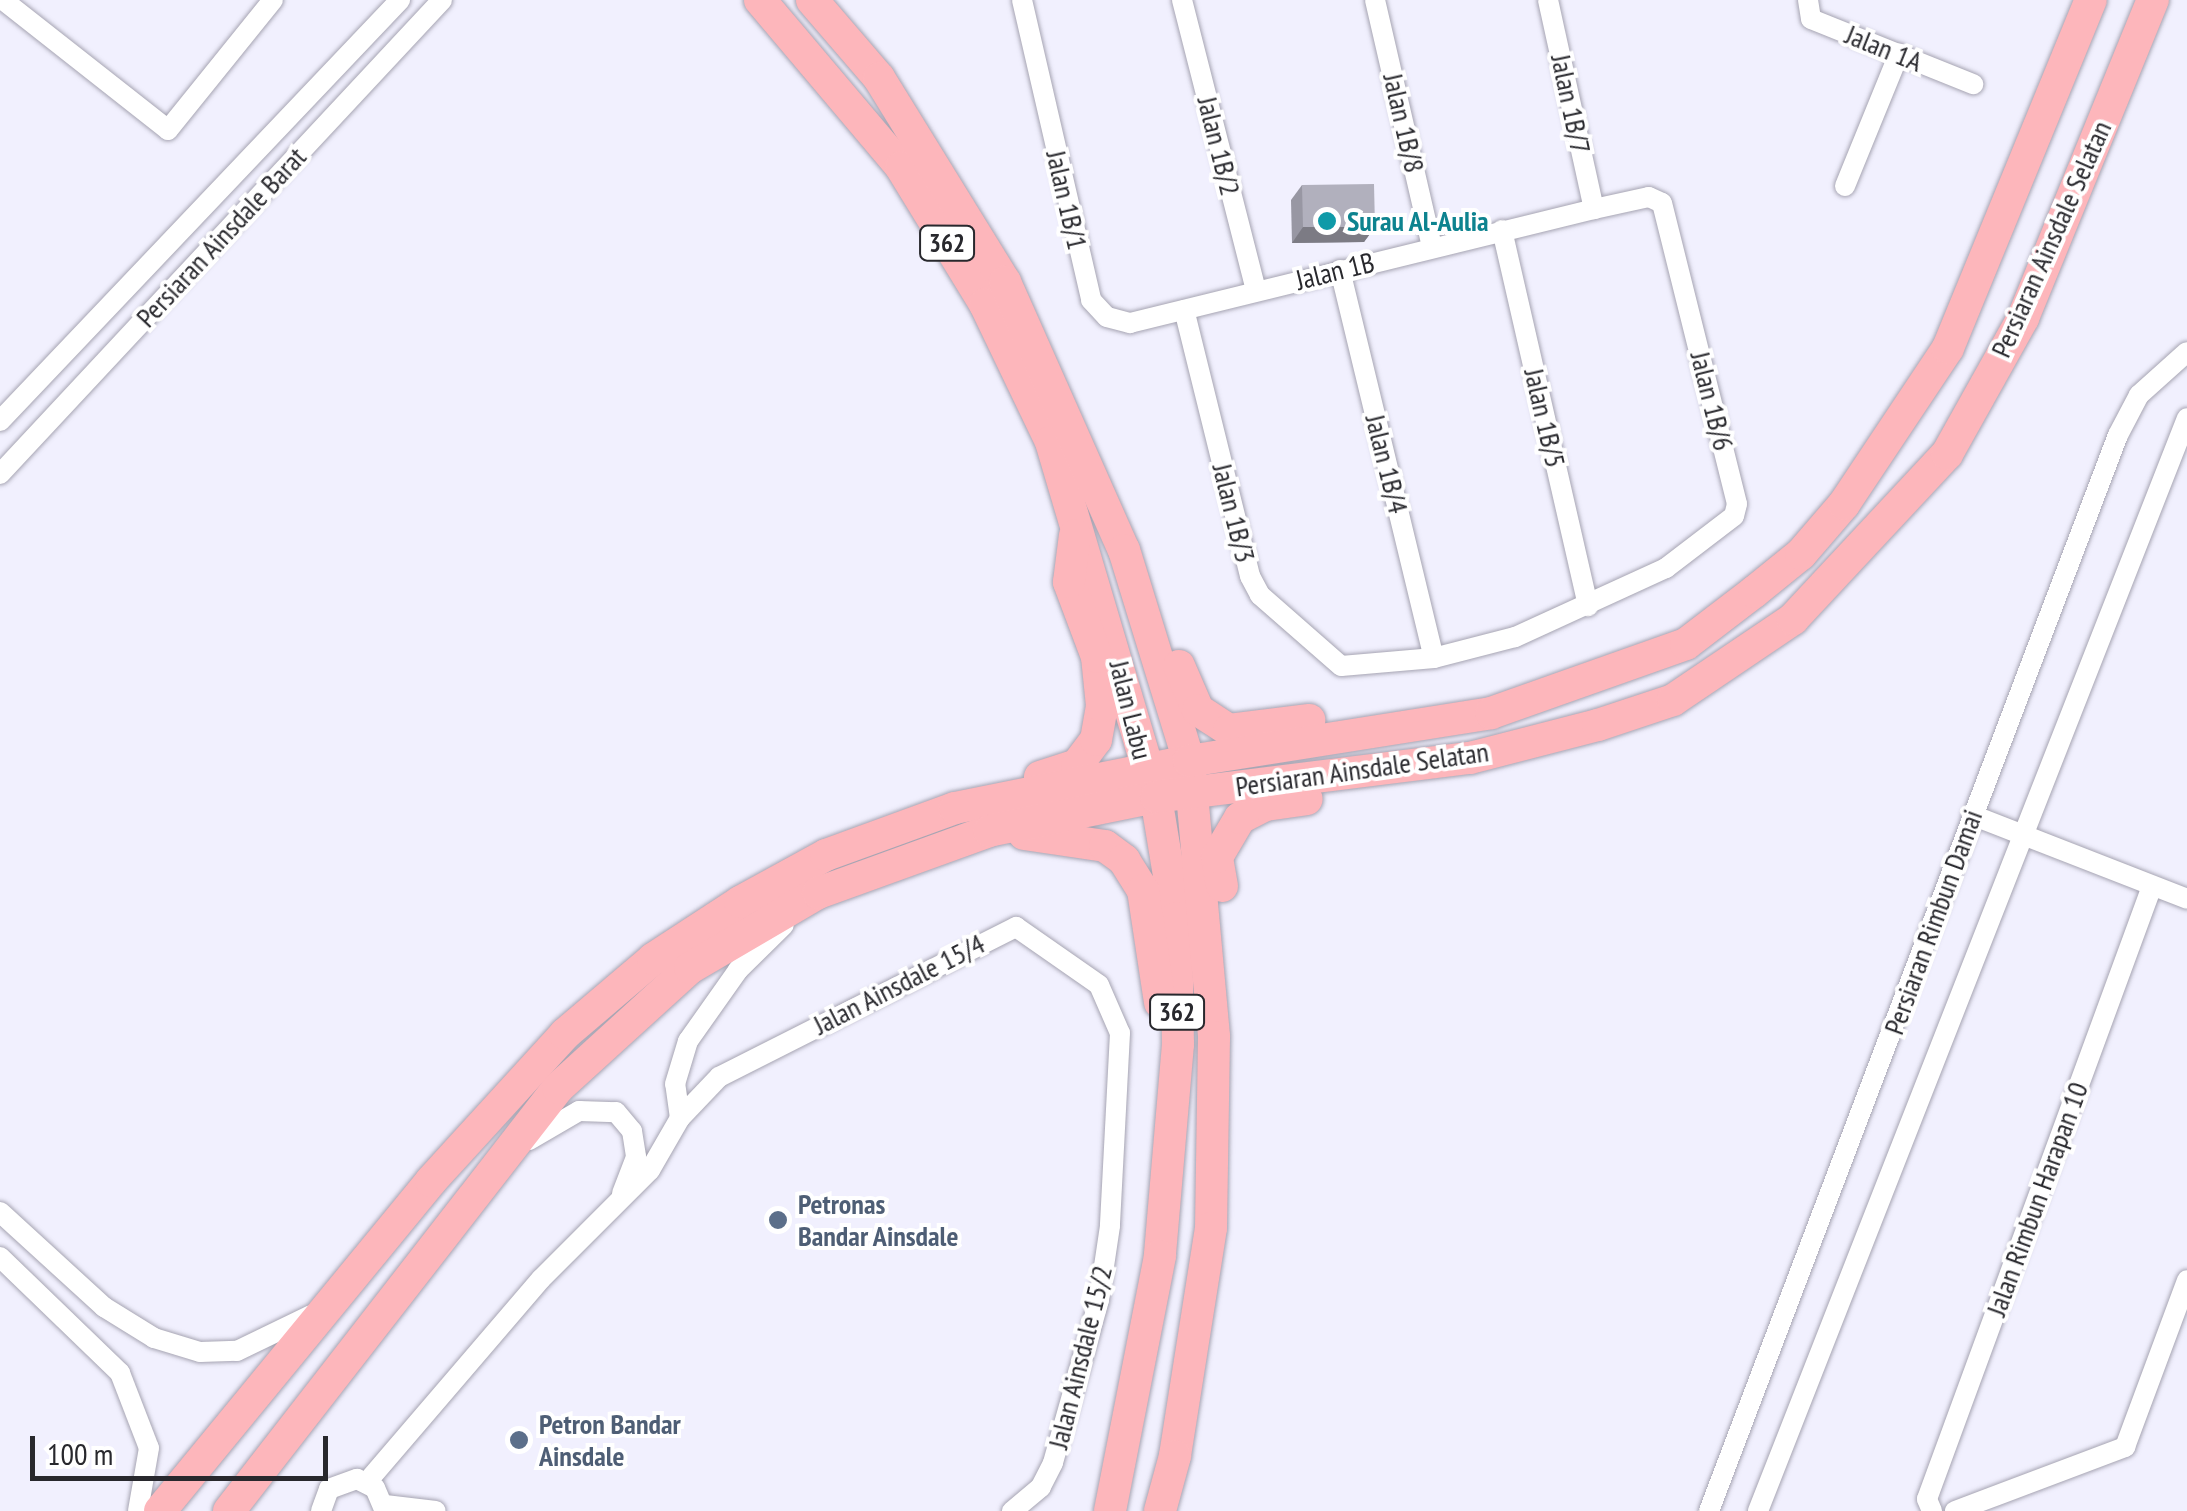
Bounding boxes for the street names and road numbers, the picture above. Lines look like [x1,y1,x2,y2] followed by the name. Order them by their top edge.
[1841,17,1927,79] street label: Jalan 1A
[1544,51,1598,157] street label: Jalan 1B/7
[1376,70,1432,176] street label: Jalan 1B/8
[1191,93,1247,199] street label: Jalan 1B/2
[1984,115,2118,363] street label: Persiaran Ainsdale Selatan
[129,140,313,334] street label: Persiaran Ainsdale Barat
[1039,147,1095,253] street label: Jalan 1B/1
[917,223,977,263] road number: 362
[1292,245,1378,297] street label: Jalan 1B
[1684,348,1740,454] street label: Jalan 1B/6
[1517,365,1573,471] street label: Jalan 1B/5
[1359,411,1415,517] street label: Jalan 1B/4
[1206,460,1262,566] street label: Jalan 1B/3
[1103,657,1159,763] street label: Jalan Labu
[1233,735,1491,803] street label: Persiaran Ainsdale Selatan
[1877,805,1989,1039] street label: Persiaran Rimbun Damai
[807,926,991,1042] street label: Jalan Ainsdale 15/4
[1147,992,1207,1032] road number: 362
[1979,1078,2095,1320] street label: Jalan Rimbun Harapan 10
[1041,1262,1119,1452] street label: Jalan Ainsdale 15/2

